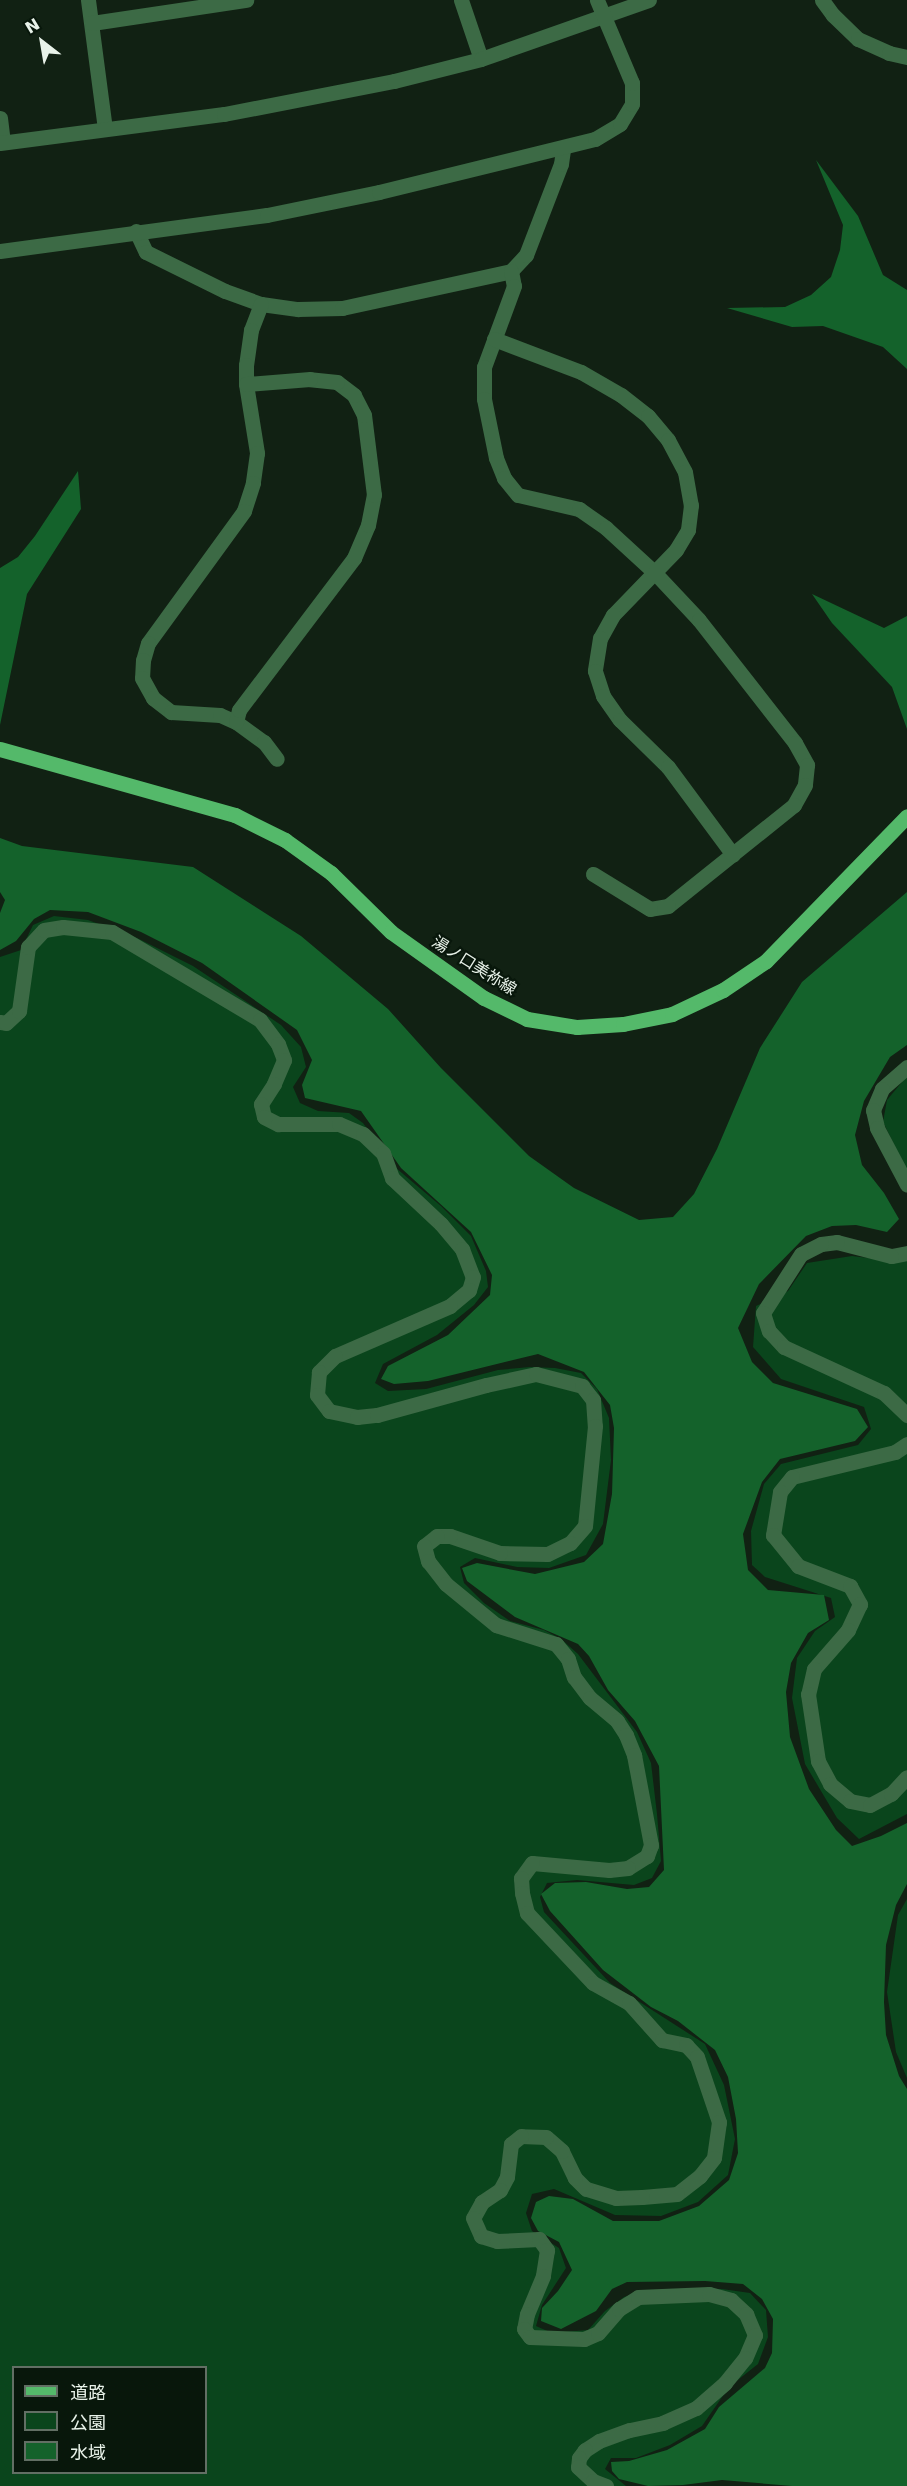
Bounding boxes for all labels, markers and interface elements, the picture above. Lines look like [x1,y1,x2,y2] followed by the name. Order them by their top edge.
[12,12,72,72] north arrow
[22,15,43,38] text: N
[428,932,520,1000] street label: 湯ノ口美祢線
[12,2366,207,2474] legend
[70,2382,106,2403] text: 道路
[70,2412,106,2433] text: 公園
[70,2442,106,2463] text: 水域

